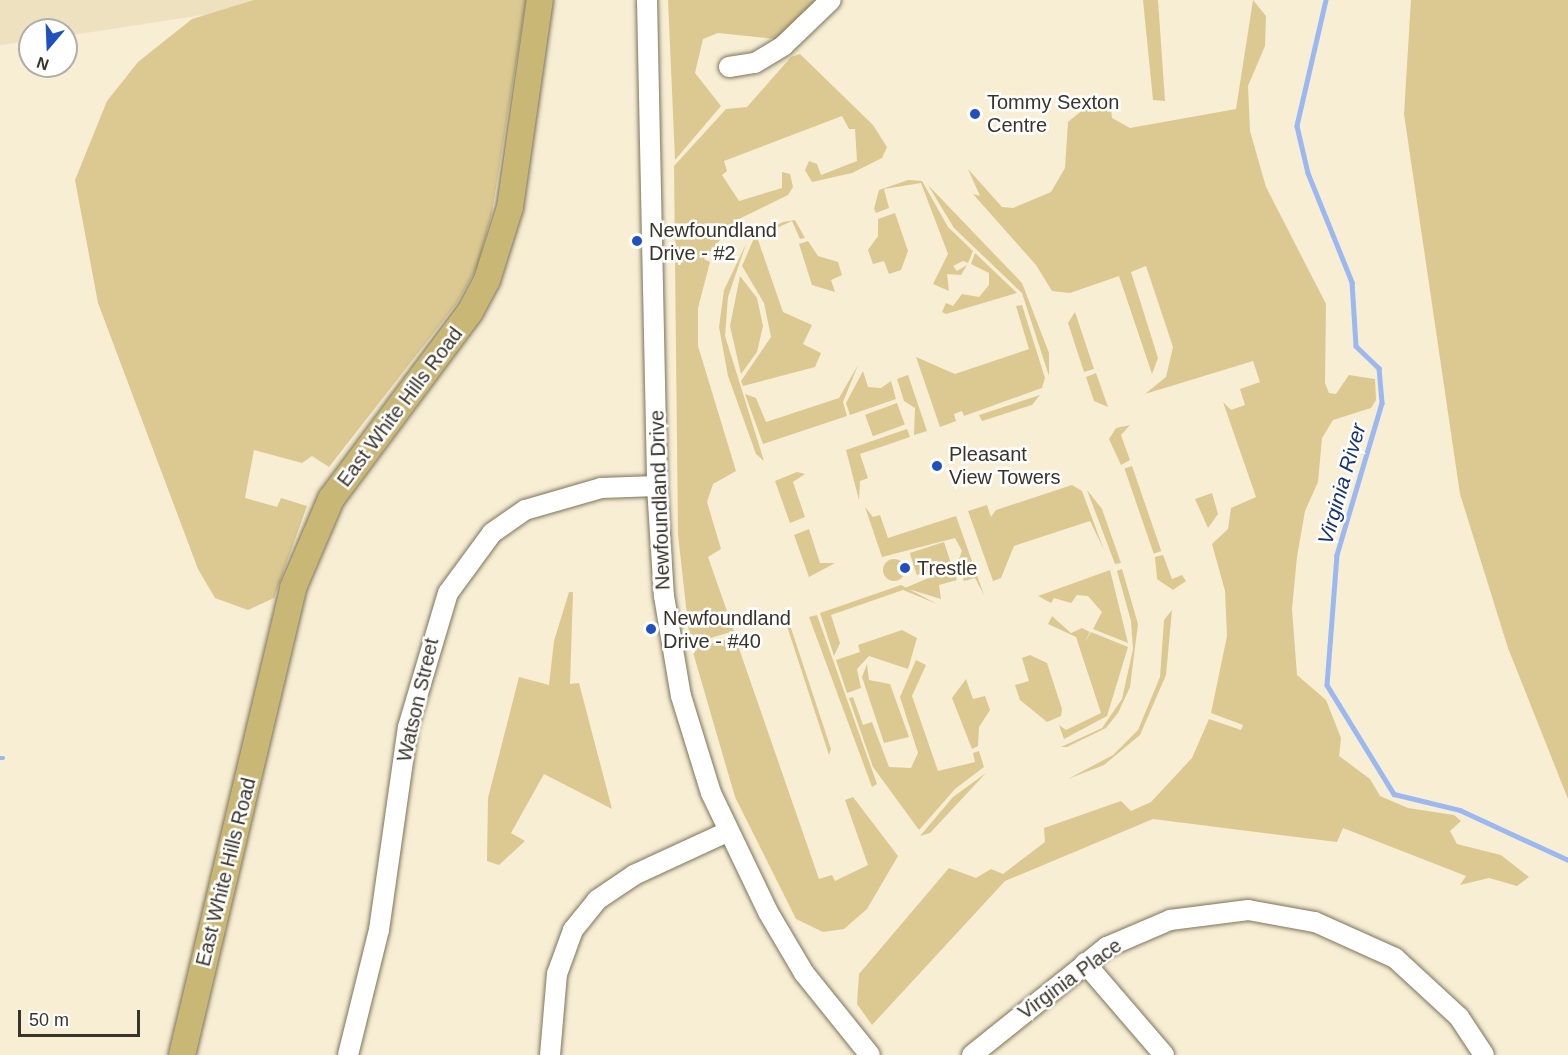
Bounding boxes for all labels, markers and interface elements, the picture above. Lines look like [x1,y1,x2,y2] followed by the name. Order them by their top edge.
[18,18,78,78] north arrow
[34,54,51,74] text: N
[987,90,1119,137] place label: Tommy Sexton Centre
[968,107,982,121] marker: Tommy Sexton Centre
[649,218,777,265] place label: Newfoundland Drive - #2
[630,234,644,248] marker: Newfoundland Drive - #2
[332,323,468,491] street label: East White Hills Road
[645,410,675,590] street label: Newfoundland Drive
[1313,421,1371,547] water label: Virginia River
[949,442,1061,489] place label: Pleasant View Towers
[930,459,944,473] marker: Pleasant View Towers
[917,556,977,580] place label: Trestle
[898,561,912,575] marker: Trestle
[663,606,791,653] place label: Newfoundland Drive - #40
[644,622,658,636] marker: Newfoundland Drive - #40
[392,636,444,764] street label: Watson Street
[191,775,261,969] street label: East White Hills Road
[1014,933,1126,1025] street label: Virginia Place
[21,998,142,1036] scale bar
[29,1010,69,1030] text: 50 m

